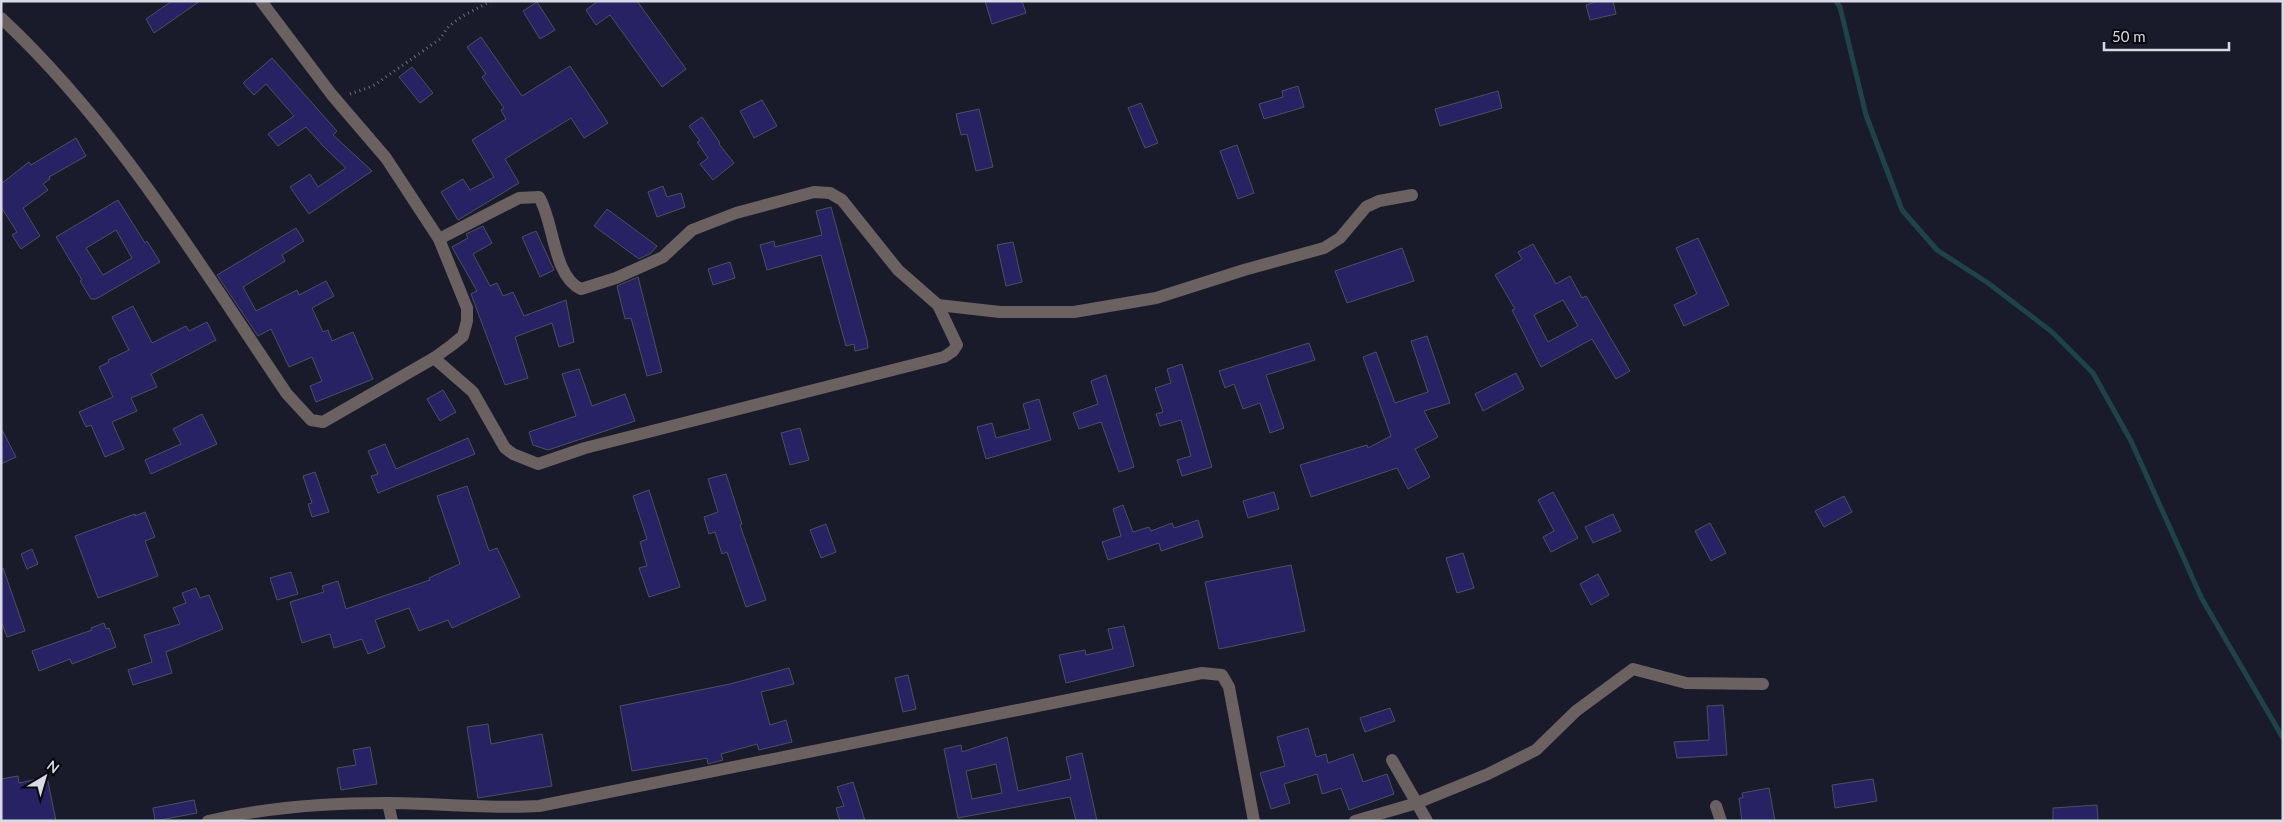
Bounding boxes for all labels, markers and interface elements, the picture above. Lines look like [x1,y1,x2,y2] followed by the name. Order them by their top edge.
[2104,20,2229,52] scale bar
[2112,27,2146,45] text: 50 m
[20,752,70,802] north arrow
[44,756,63,776] text: N

